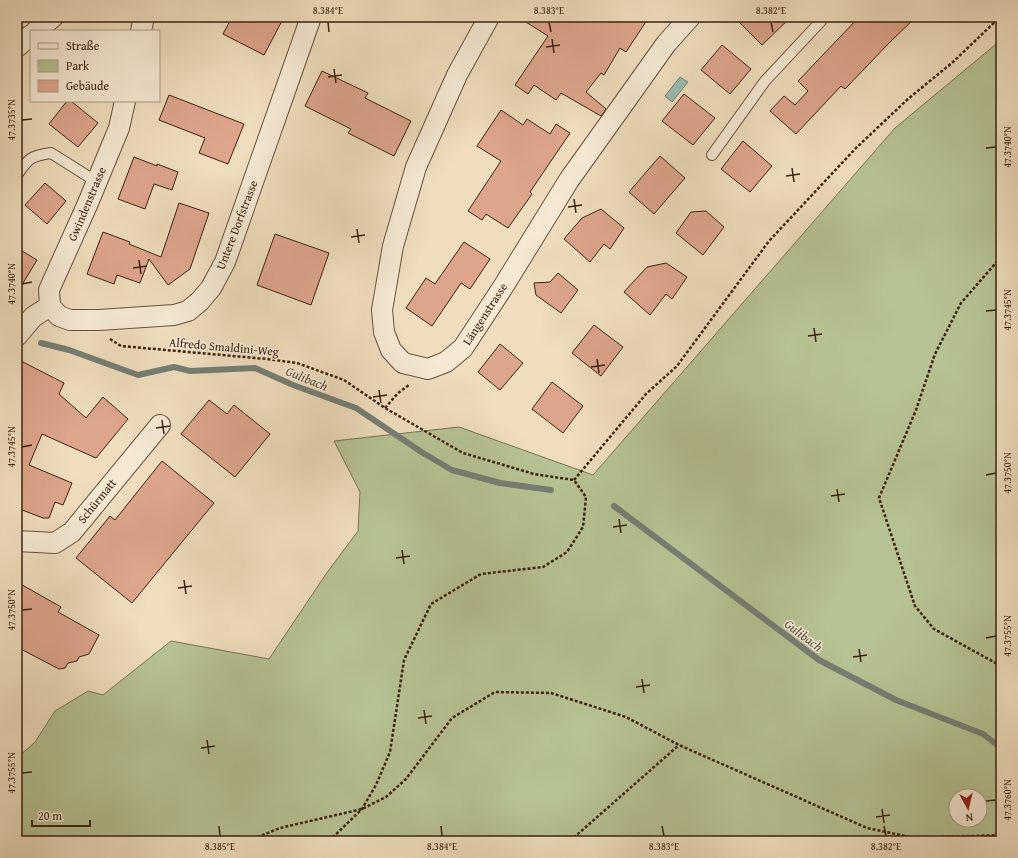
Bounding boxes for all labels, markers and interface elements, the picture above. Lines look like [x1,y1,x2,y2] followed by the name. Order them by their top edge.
[313,3,343,18] text: 8.384°E
[534,3,564,18] text: 8.383°E
[756,3,786,18] text: 8.382°E
[30,30,160,102] legend
[66,37,100,54] text: Straße
[66,57,90,74] text: Park
[66,77,109,94] text: Gebäude
[4,99,19,141] text: 47.3735°N
[1000,126,1015,168] text: 47.3740°N
[63,164,110,244] street label: Gwindenstrasse
[212,177,262,272] street label: Untere Dorfstrasse
[4,263,19,305] text: 47.3740°N
[458,279,511,348] street label: Längenstrasse
[1000,289,1015,331] text: 47.3745°N
[168,333,280,360] street label: Alfredo Smaldini-Weg
[283,361,331,396] water label: Gulibach
[4,426,19,468] text: 47.3745°N
[1000,452,1015,494] text: 47.3750°N
[73,474,120,527] street label: Schürmatt
[4,589,19,631] text: 47.3750°N
[780,615,827,656] water label: Gulibach
[1000,615,1015,657] text: 47.3755°N
[4,752,19,794] text: 47.3755°N
[1000,779,1015,821] text: 47.3760°N
[948,788,988,828] north arrow
[32,802,90,828] scale bar
[38,807,62,824] text: 20 m
[964,809,974,826] text: N
[205,839,235,854] text: 8.385°E
[427,839,457,854] text: 8.384°E
[649,839,679,854] text: 8.383°E
[871,839,901,854] text: 8.382°E

